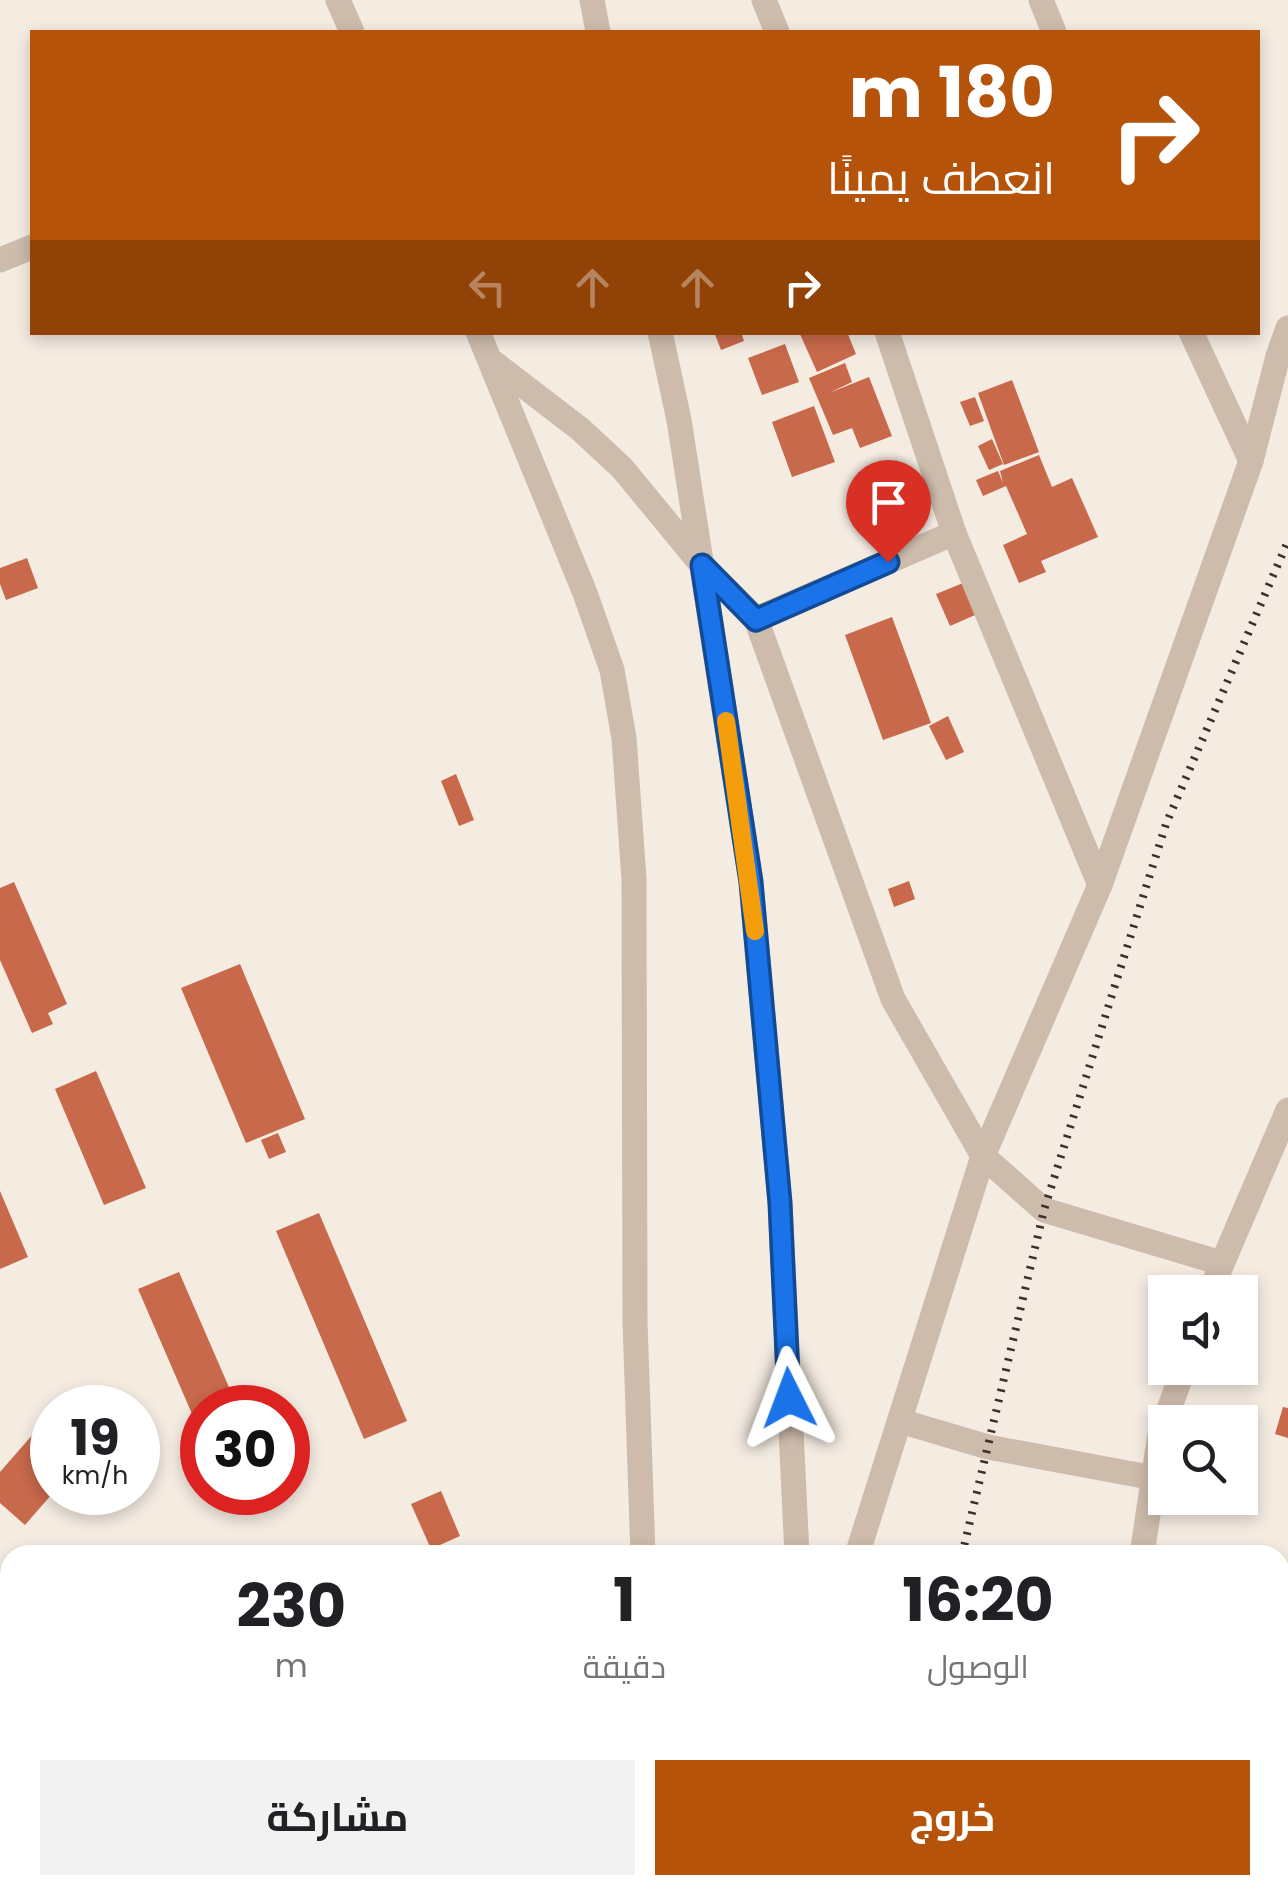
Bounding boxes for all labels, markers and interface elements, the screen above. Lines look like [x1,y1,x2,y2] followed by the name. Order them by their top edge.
[849,43,1055,142] text: 180 m
[1090,70,1220,200] icon: right
[827,147,1055,210] text: انعطف يمينًا
[460,260,515,315] icon: left
[565,260,620,315] icon: ahead
[670,260,725,315] icon: ahead
[775,260,830,315] icon: right
[846,460,931,563] pin
[861,475,916,530] icon: arrive
[1148,1275,1258,1515] map controls
[1148,1275,1258,1385] button: sound
[737,1346,841,1450] position arrow
[180,1385,310,1515] speed limit sign: 30
[70,1402,120,1473] text: 19
[1148,1405,1258,1515] button: search
[62,1458,128,1493] text: km/h
[613,1558,636,1642] text: 1
[902,1558,1054,1642] text: 16:20
[236,1564,346,1648] text: 230
[275,1643,308,1688] text: m
[583,1644,666,1689] text: دقيقة
[927,1644,1029,1689] text: الوصول
[40,1760,635,1875] button: مشاركة
[655,1760,1250,1875] button: خروج

